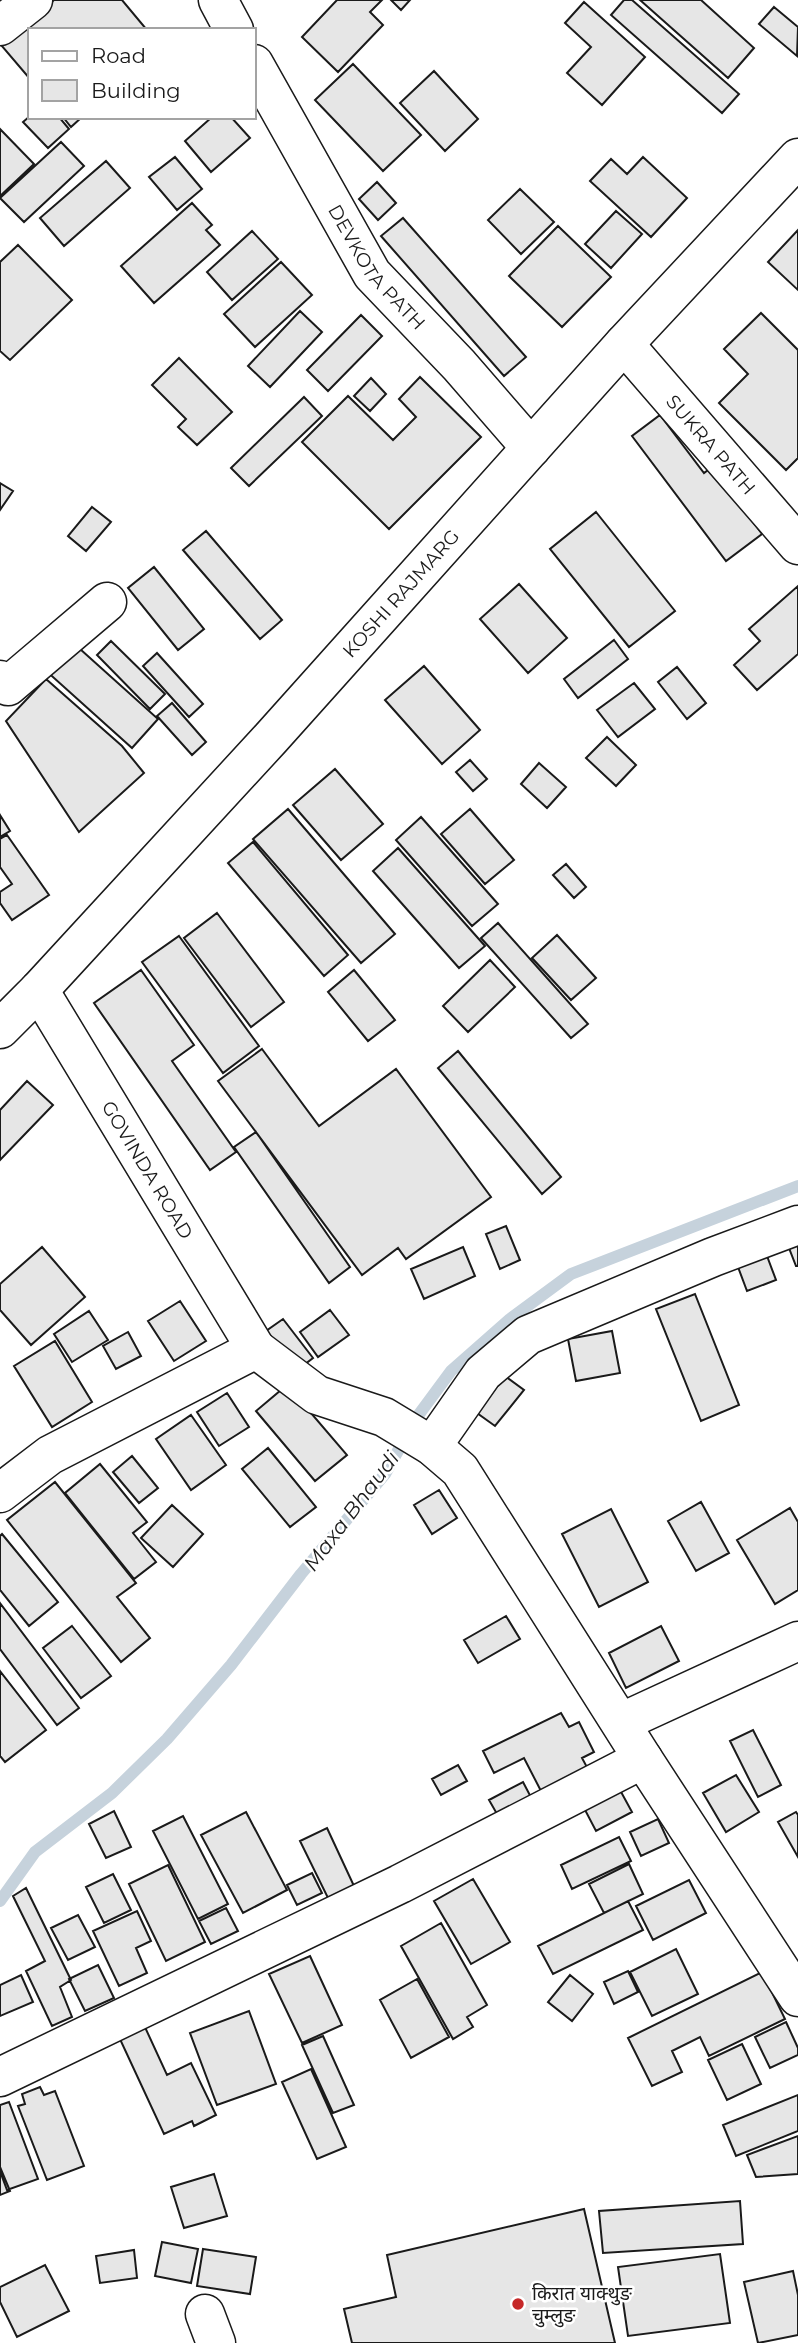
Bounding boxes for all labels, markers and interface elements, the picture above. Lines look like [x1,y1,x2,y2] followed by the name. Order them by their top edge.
[28,28,256,119] legend
[91,43,146,68] text: Road
[91,78,181,103] text: Building
[324,200,430,334] street label: DEVKOTA PATH
[662,390,761,499] street label: SUKRA PATH
[337,525,464,662] street label: KOSHI RAJMARG
[97,1096,198,1243] street label: GOVINDA ROAD
[298,1446,404,1576] water label: Maxa Bhaudi
[532,2282,633,2328] place label: किरात याक्थुङ चुम्लुङ
[510,2296,526,2312] marker: किरात याक्थुङ चुम्लुङ

